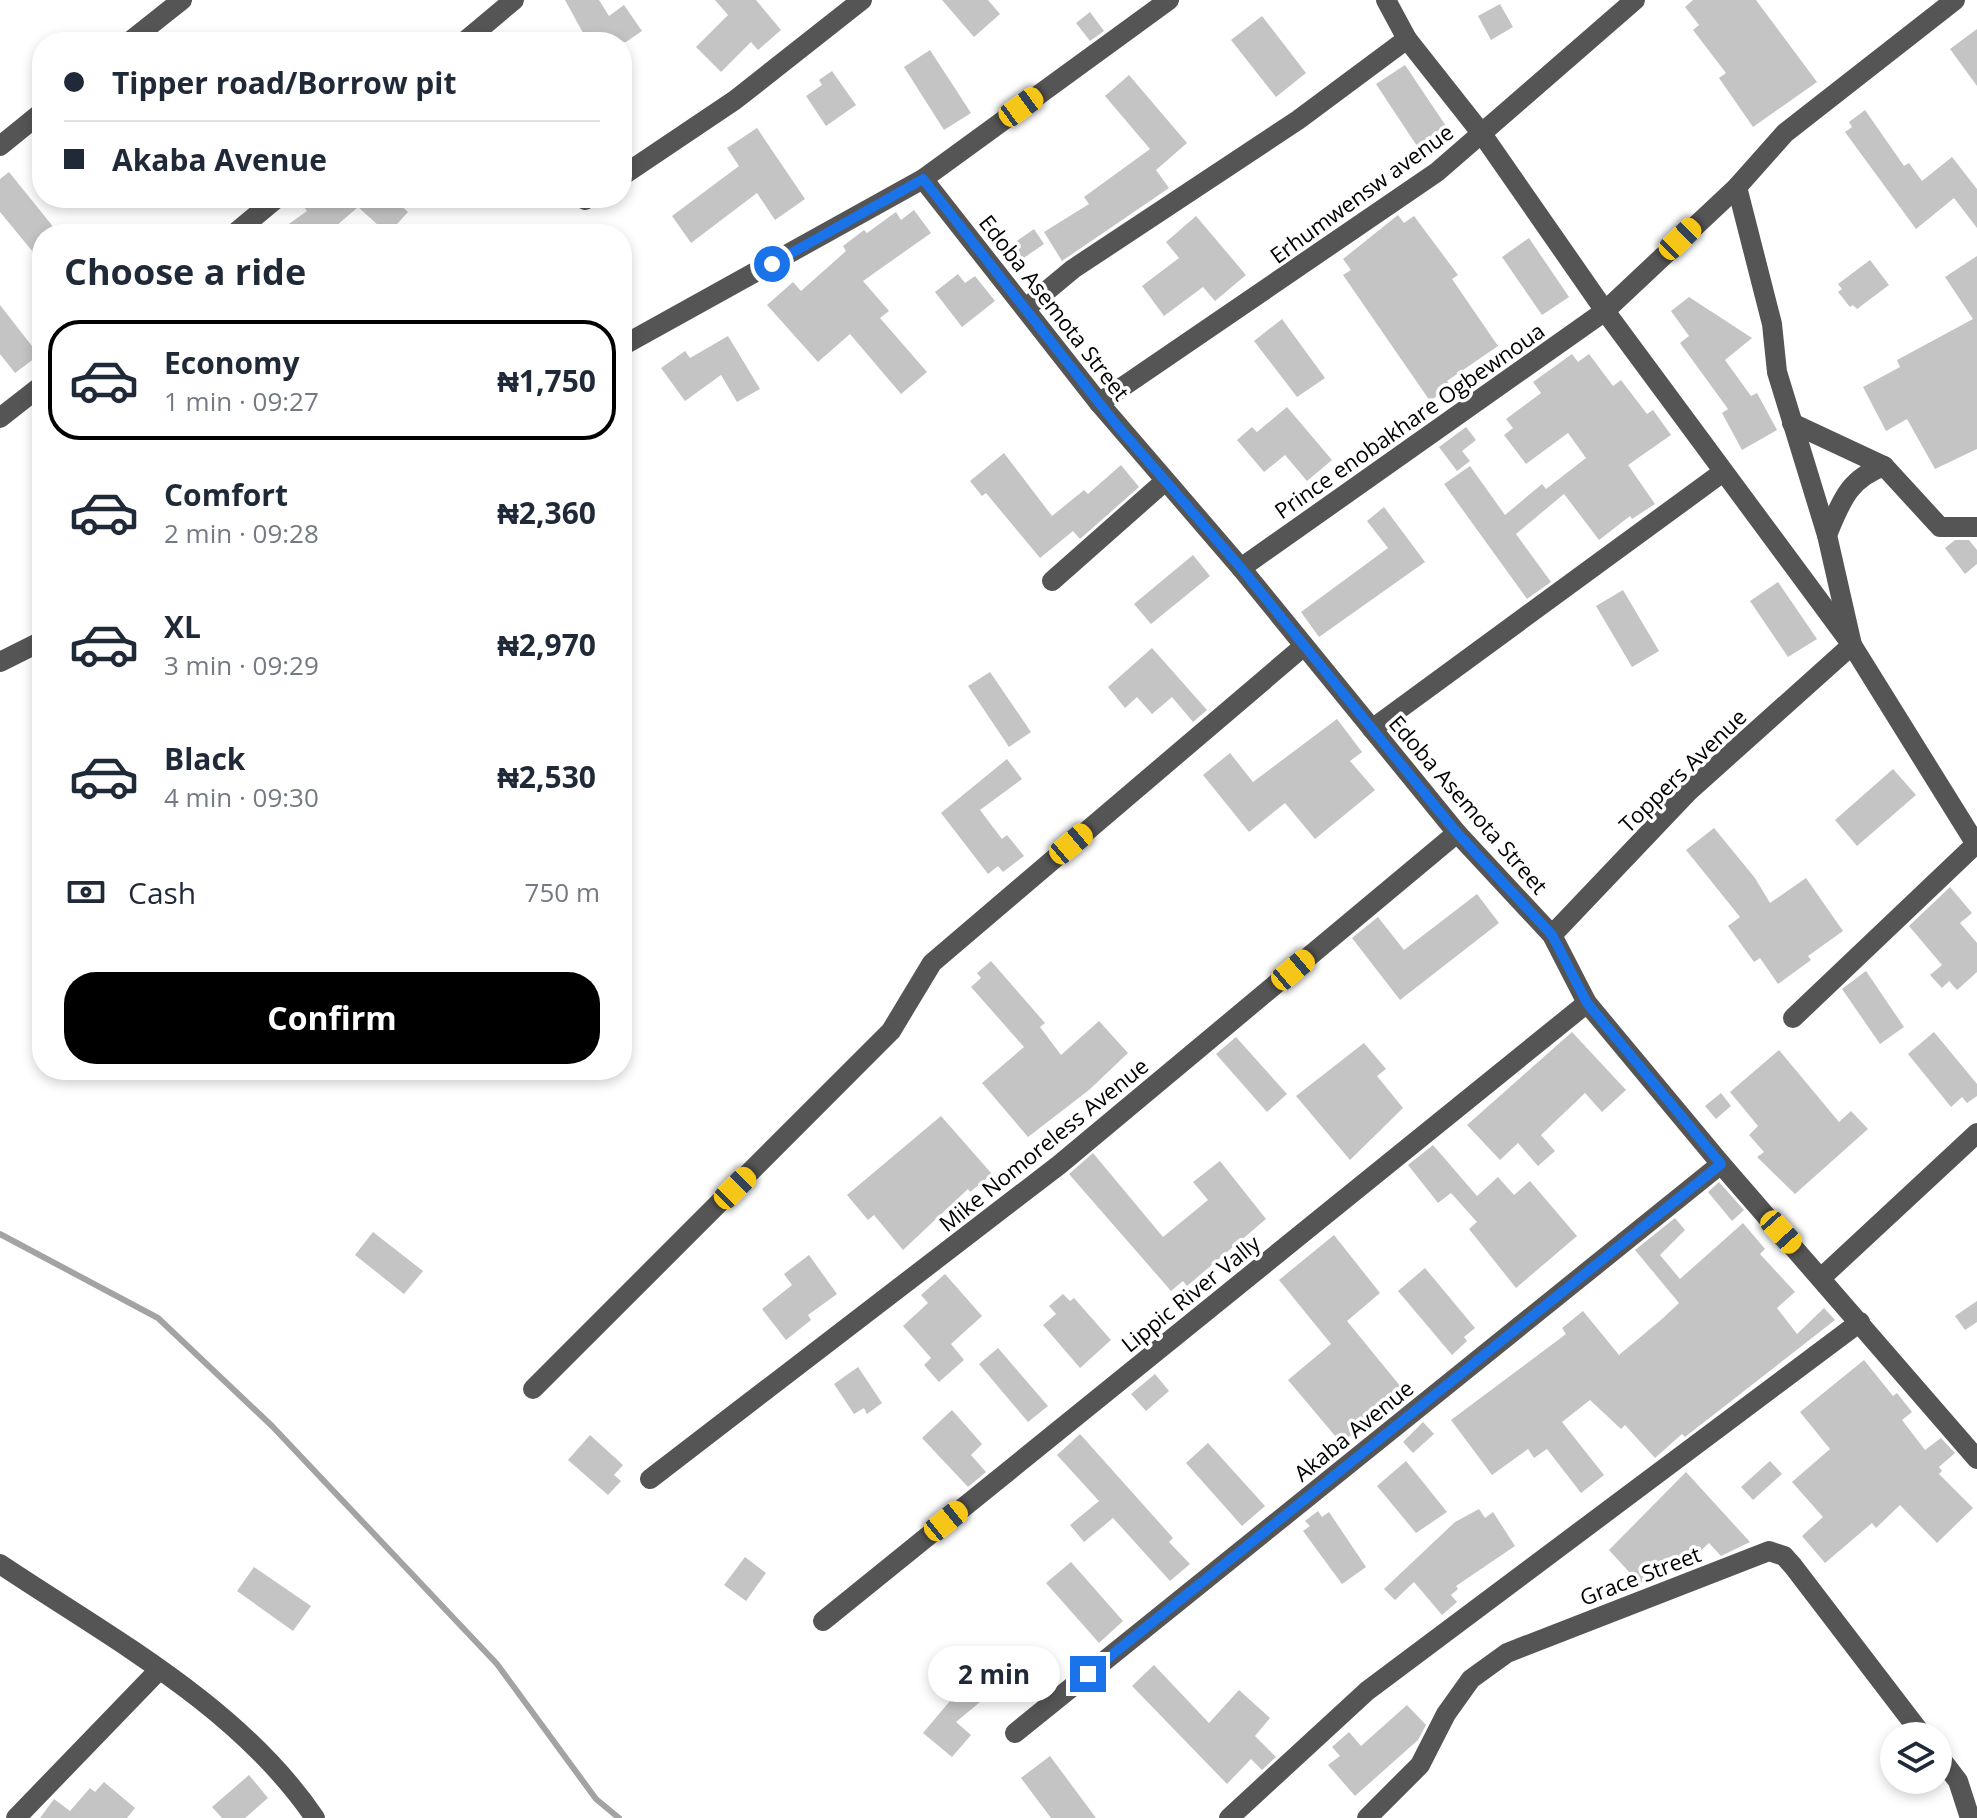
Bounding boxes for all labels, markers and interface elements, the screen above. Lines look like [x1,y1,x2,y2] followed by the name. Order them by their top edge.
[112,62,457,103] text: Tipper road/Borrow pit
[995,83,1047,131] car
[1263,116,1459,270] street label: Erhumwensw avenue
[112,139,327,180] text: Akaba Avenue
[973,208,1137,406] street label: Edoba Asemota Street
[1654,214,1706,264] car
[754,246,790,282] route start
[64,247,306,296] text: Choose a ride
[1268,315,1550,525] street label: Prince enobakhare Ogbewnoua
[164,342,300,383] text: Economy
[68,344,140,416] icon: car
[497,360,596,401] text: ₦1,750
[164,383,319,419] text: 1 min · 09:27
[164,474,288,515] text: Comfort
[68,476,140,548] icon: car
[497,492,596,533] text: ₦2,360
[164,515,319,551] text: 2 min · 09:28
[164,606,201,647] text: XL
[68,608,140,680] icon: car
[497,624,596,665] text: ₦2,970
[164,647,319,683] text: 3 min · 09:29
[1612,701,1752,839] street label: Toppers Avenue
[1383,708,1555,900] street label: Edoba Asemota Street
[164,738,245,779] text: Black
[68,740,140,812] icon: car
[497,756,596,797] text: ₦2,530
[164,779,319,815] text: 4 min · 09:30
[1045,819,1097,869] car
[64,870,108,914] icon: cash
[128,872,196,913] text: Cash
[525,874,600,910] text: 750 m
[1267,945,1319,995] car
[64,972,600,1064] button: Confirm
[932,1050,1154,1238] street label: Mike Nomoreless Avenue
[710,1163,760,1213] car
[1756,1206,1806,1258] car
[1114,1227,1266,1358] street label: Lippic River Vally
[1287,1373,1419,1487] street label: Akaba Avenue
[920,1497,972,1545] car
[1575,1538,1705,1612] street label: Grace Street
[928,1646,1060,1702] callout: 2 min
[958,1656,1030,1692] text: 2 min
[1070,1656,1106,1692] route end
[1880,1722,1952,1794] map controls
[1880,1722,1952,1794] button: layers

